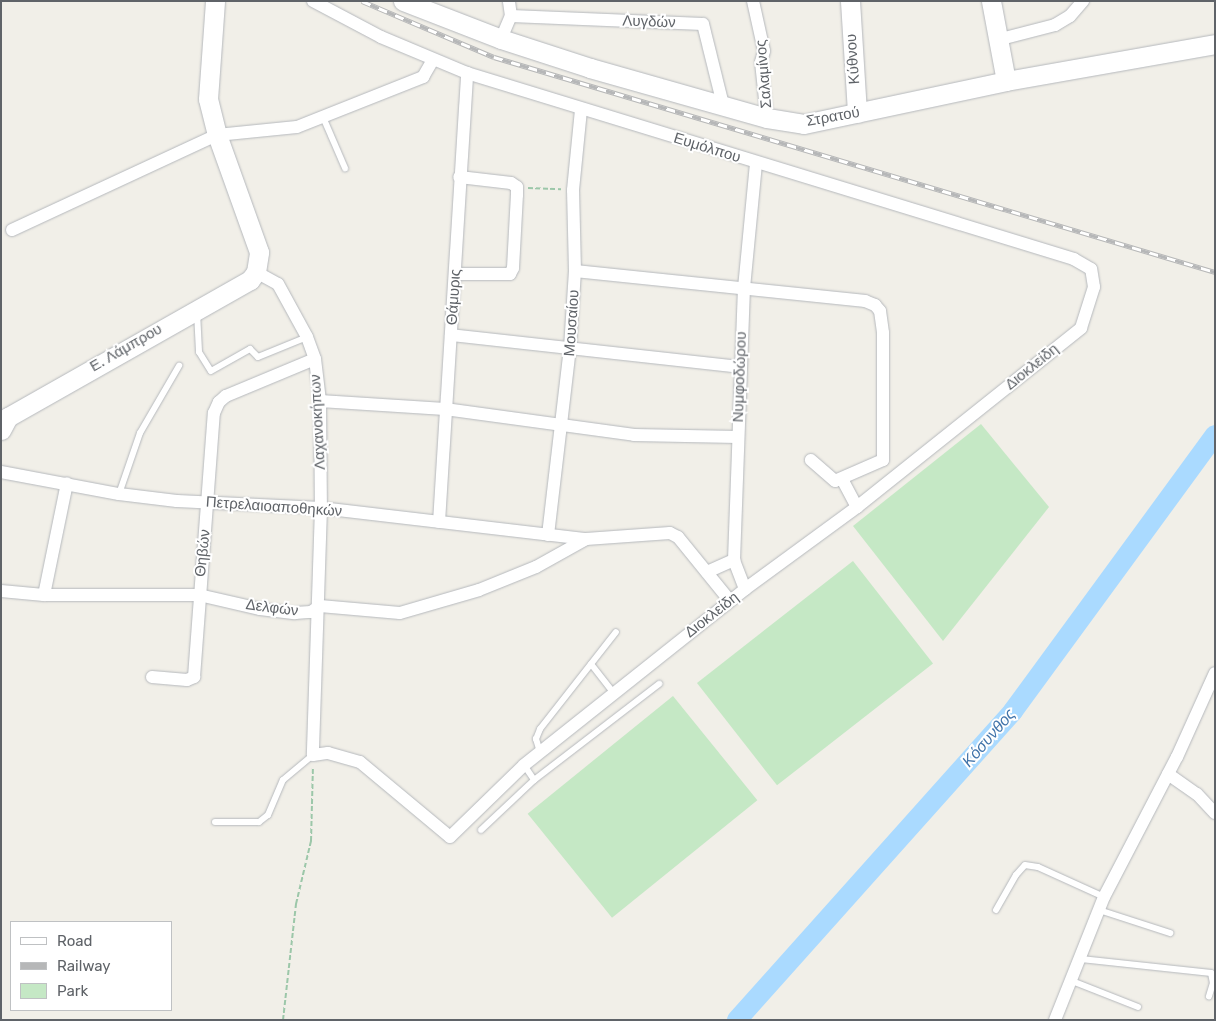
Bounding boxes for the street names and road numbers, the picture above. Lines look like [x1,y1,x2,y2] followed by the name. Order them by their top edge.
[622,12,676,32] street label: Λυγδών
[842,33,864,85] street label: Κύθνου
[752,39,776,109] street label: Σαλαμίνος
[805,103,861,131] street label: Στρατού
[671,129,743,167] street label: Ευμόλπου
[443,268,465,326] street label: Θάμυρις
[561,289,583,357] street label: Μουσαίου
[87,320,165,376] street label: Ε. Λάμπρου
[729,331,751,423] street label: Νυμφοδώρου
[1002,340,1062,394] street label: Διοκλείδη
[307,374,329,470] street label: Λαχανοκήπων
[205,493,343,521] street label: Πετρελαιοαποθηκών
[192,528,214,578] street label: Θηβών
[681,588,743,642] street label: Διοκλείδη
[245,596,299,620] street label: Δελφών

